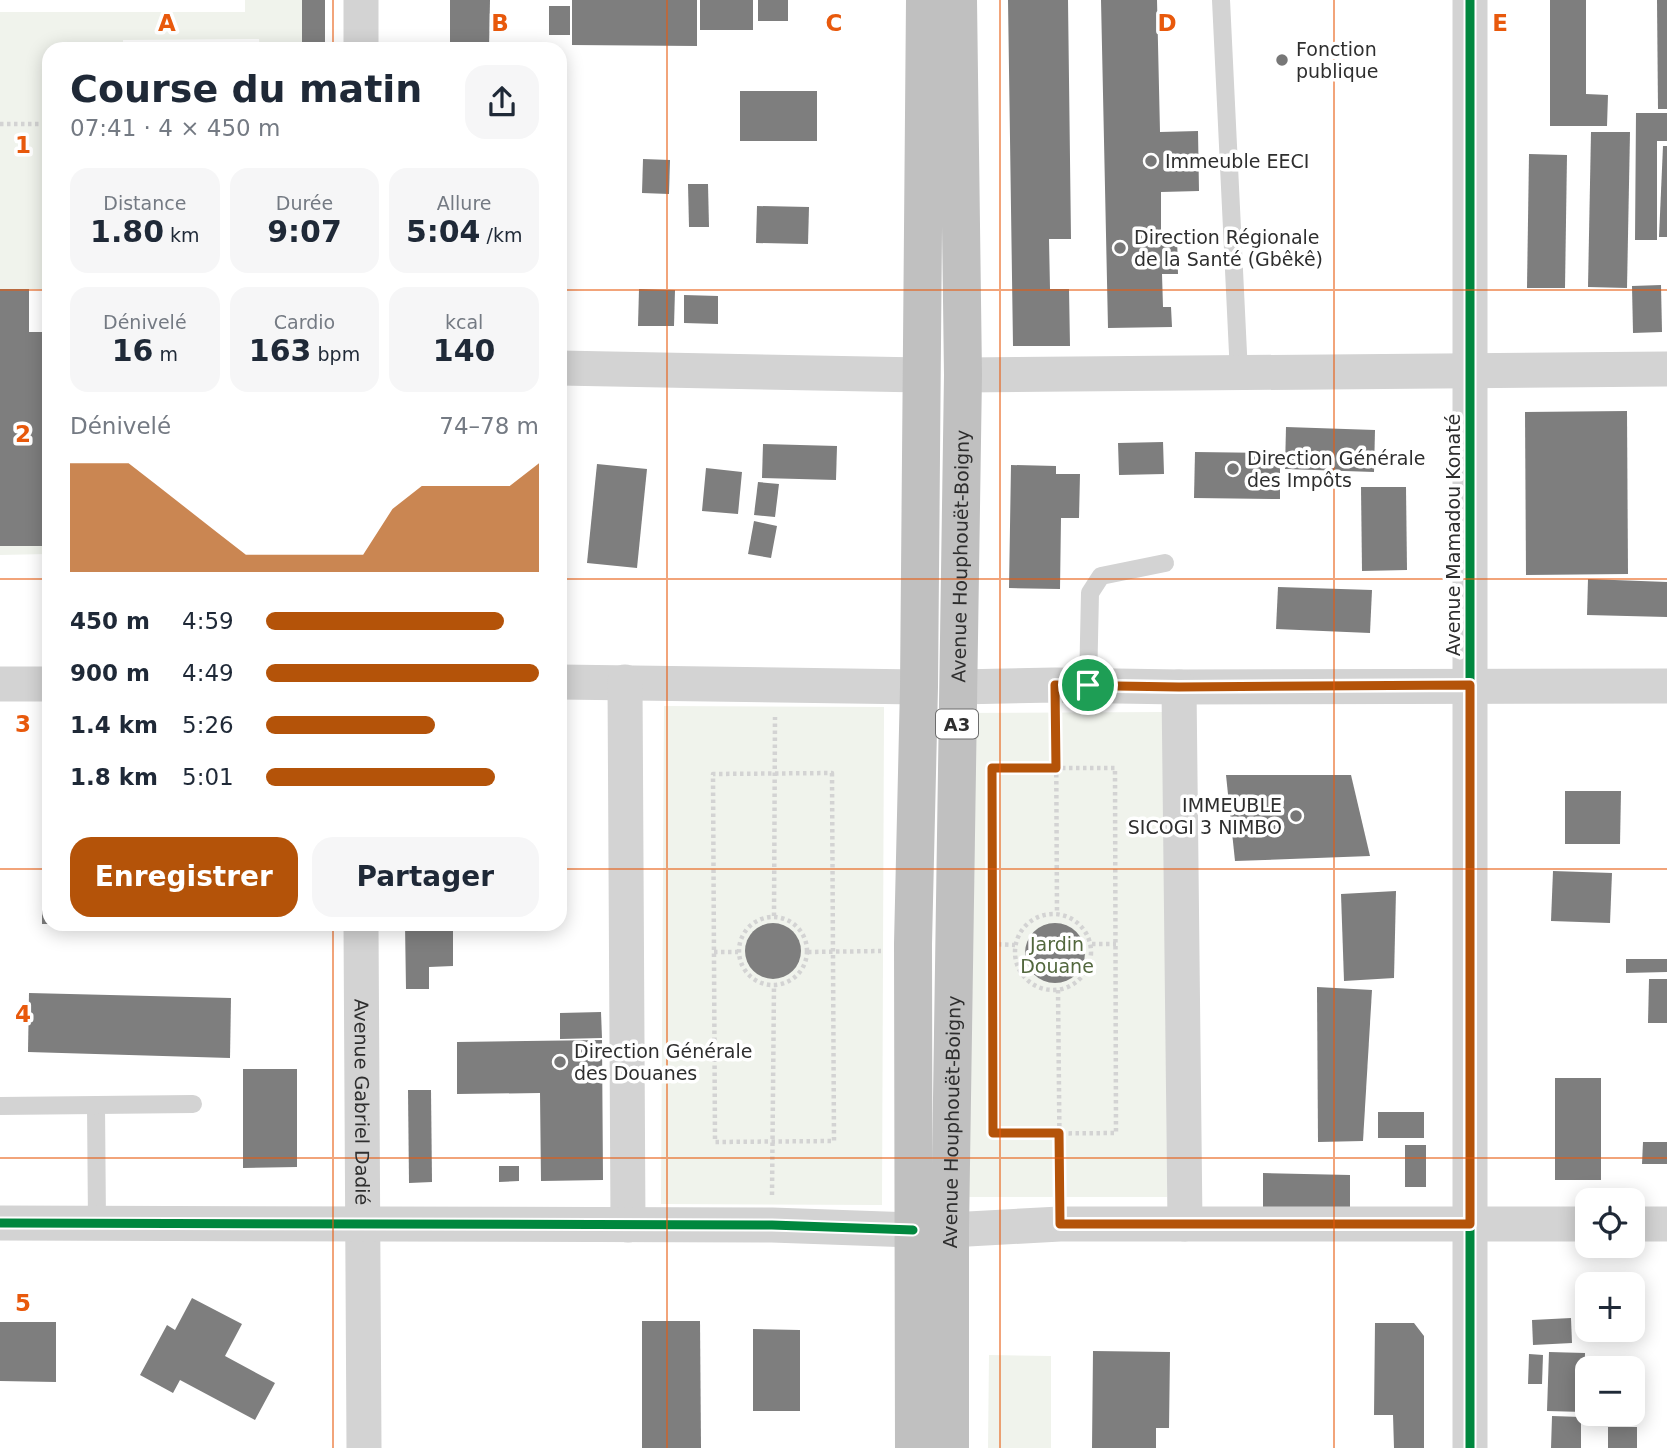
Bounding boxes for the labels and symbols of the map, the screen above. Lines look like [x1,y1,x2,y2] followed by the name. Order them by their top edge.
[158,10,176,36] text: A
[491,10,509,36] text: B
[826,10,842,36] text: C
[1157,10,1177,36] text: D
[1492,10,1508,36] text: E
[1296,38,1379,82] place label: Fonction publique
[1274,52,1290,68] marker: Fonction publique
[15,132,31,158] text: 1
[1165,150,1309,172] place label: Immeuble EECI
[1143,153,1159,169] marker: Immeuble EECI
[1134,226,1323,270] place label: Direction Régionale de la Santé (Gbêkê)
[1112,240,1128,256] marker: Direction Régionale de la Santé (Gbêkê)
[1442,414,1464,656] street label: Avenue Mamadou Konaté
[15,421,31,447] text: 2
[947,429,973,683] street label: Avenue Houphouët-Boigny
[1247,447,1425,491] place label: Direction Générale des Impôts
[1225,461,1241,477] marker: Direction Générale des Impôts
[1058,655,1118,715] pin
[936,710,978,738] road number: A3
[15,711,31,737] text: 3
[1128,794,1282,838] place label: IMMEUBLE SICOGI 3 NIMBO
[1288,808,1304,824] marker: IMMEUBLE SICOGI 3 NIMBO
[1020,933,1094,977] park label: Jardin Douane
[939,995,965,1249] street label: Avenue Houphouët-Boigny
[350,999,374,1205] street label: Avenue Gabriel Dadié
[15,1001,31,1027] text: 4
[574,1040,752,1084] place label: Direction Générale des Douanes
[552,1054,568,1070] marker: Direction Générale des Douanes
[15,1290,31,1316] text: 5

